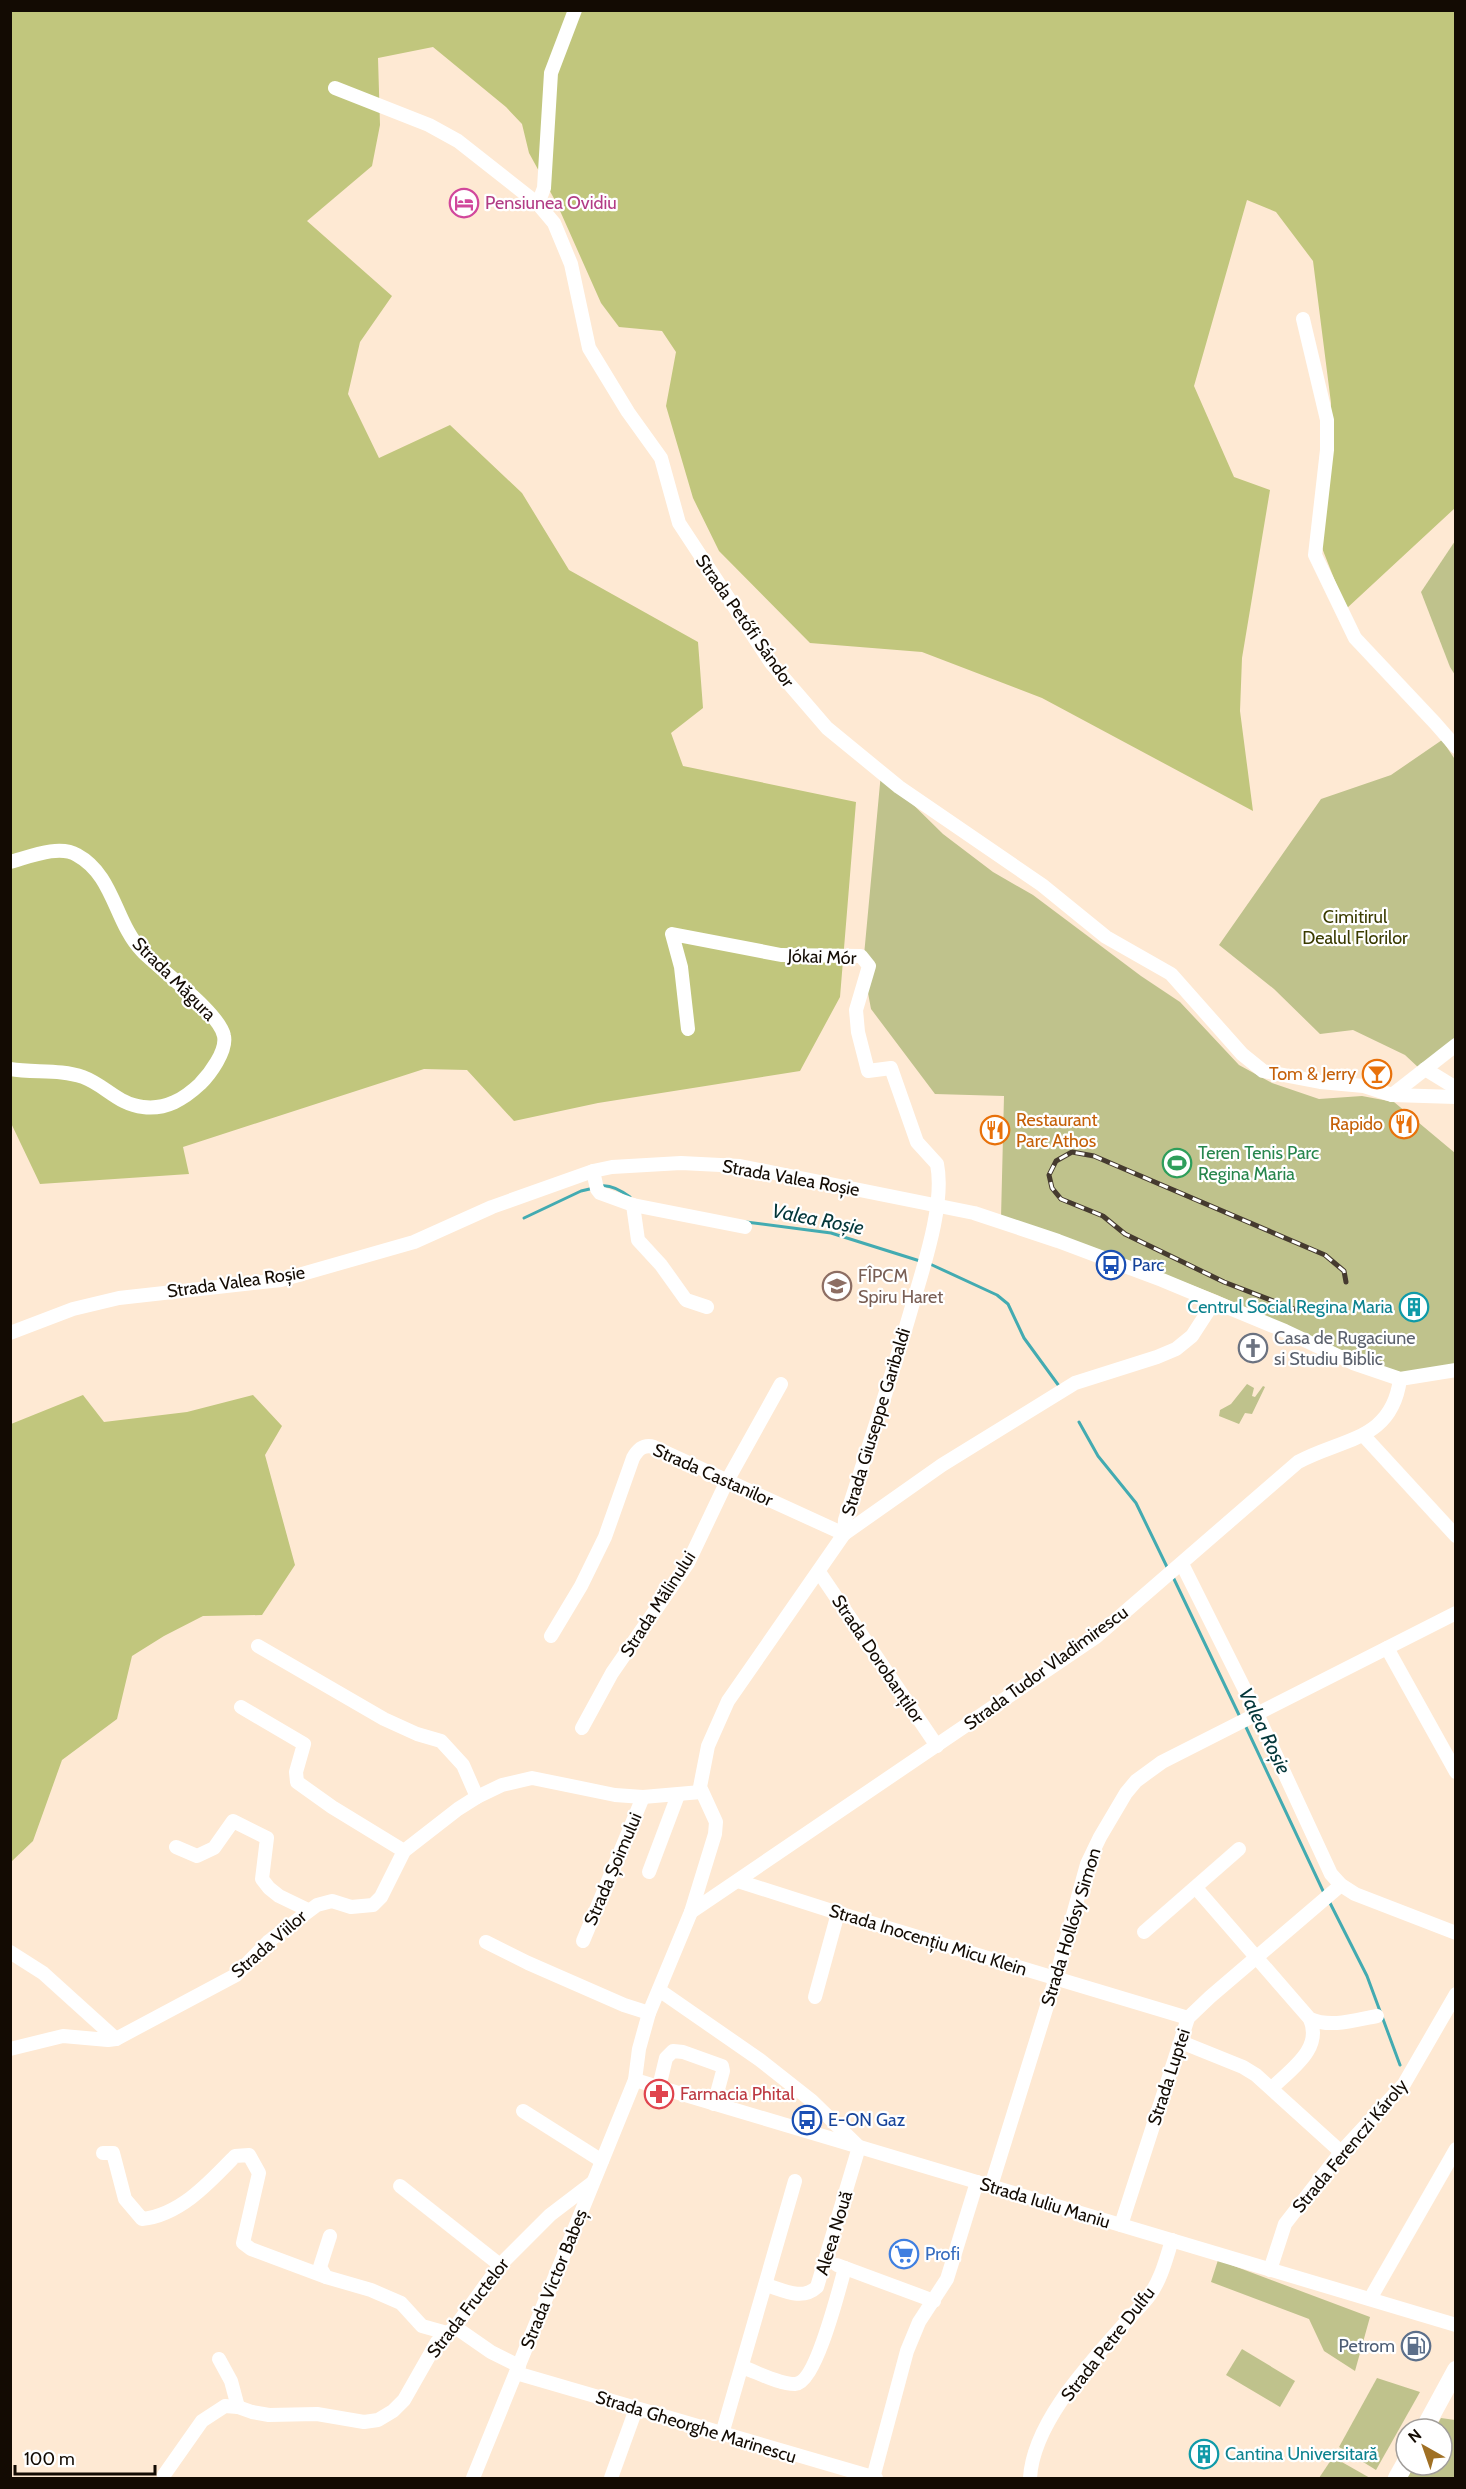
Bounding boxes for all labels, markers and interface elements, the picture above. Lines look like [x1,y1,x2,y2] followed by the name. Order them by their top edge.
[448,187,480,219] hotel icon: Pensiunea Ovidiu
[485,192,617,214] place label: Pensiunea Ovidiu
[691,550,799,692] street label: Strada Petőfi Sándor
[1302,906,1408,949] park label: Cimitirul Dealul Florilor
[128,933,221,1026] street label: Strada Măgura
[786,945,857,969] street label: Jókai Mór
[1361,1058,1393,1090] bar icon: Tom & Jerry
[1269,1063,1356,1085] place label: Tom & Jerry
[1388,1108,1420,1140] restaurant icon: Rapido
[1016,1109,1098,1152] place label: Restaurant Parc Athos
[1330,1113,1383,1135] place label: Rapido
[979,1114,1011,1146] restaurant icon: Restaurant Parc Athos
[1198,1142,1319,1185] place label: Teren Tenis Parc Regina Maria
[1161,1147,1193,1179] sports icon: Teren Tenis Parc Regina Maria
[720,1155,861,1202] street label: Strada Valea Roșie
[770,1198,866,1240] water label: Valea Roșie
[1095,1249,1127,1281] bus stop icon: Parc
[1132,1254,1164,1276] place label: Parc
[166,1261,307,1304] street label: Strada Valea Roșie
[858,1265,943,1308] place label: FÎPCM Spiru Haret
[821,1270,853,1302] school or university icon: FÎPCM Spiru Haret
[1398,1291,1430,1323] building icon: Centrul Social Regina Maria
[1187,1296,1393,1318] place label: Centrul Social Regina Maria
[837,1325,915,1519] street label: Strada Giuseppe Garibaldi
[1274,1327,1416,1370] place label: Casa de Rugaciune si Studiu Biblic
[1237,1332,1269,1364] church icon: Casa de Rugaciune si Studiu Biblic
[650,1439,777,1511] street label: Strada Castanilor
[616,1547,700,1661] street label: Strada Mălinului
[826,1591,929,1728] street label: Strada Dorobanților
[960,1601,1132,1735] street label: Strada Tudor Vladimirescu
[1234,1684,1296,1778] water label: Valea Roșie
[579,1809,647,1929] street label: Strada Șoimului
[1036,1845,1106,2009] street label: Strada Hollósy Simon
[826,1899,1030,1982] street label: Strada Inocențiu Micu Klein
[227,1905,311,1983] street label: Strada Viilor
[1143,2026,1195,2128] street label: Strada Luptei
[1288,2075,1412,2217] street label: Strada Ferenczi Károly
[643,2078,675,2110] pharmacy icon: Farmacia Phital
[680,2083,795,2105] place label: Farmacia Phital
[791,2104,823,2136] bus stop icon: E-ON Gaz
[828,2109,906,2131] place label: E-ON Gaz
[977,2173,1113,2233] street label: Strada Iuliu Maniu
[811,2188,857,2278] street label: Aleea Nouă
[516,2206,593,2352] street label: Strada Victor Babeș
[888,2238,920,2270] supermarket icon: Profi
[925,2243,960,2265] place label: Profi
[422,2254,514,2362] street label: Strada Fructelor
[1056,2282,1160,2406] street label: Strada Petre Dulfu
[1400,2330,1432,2362] fuel station icon: Petrom
[1339,2335,1395,2357] place label: Petrom
[593,2386,799,2468] street label: Strada Gheorghe Marinescu
[1394,2417,1454,2477] north arrow
[1404,2425,1425,2447] text: N
[15,2438,154,2476] scale bar
[1188,2438,1220,2470] building icon: Cantina Universitară
[1225,2443,1378,2465] place label: Cantina Universitară
[24,2448,75,2470] text: 100 m

